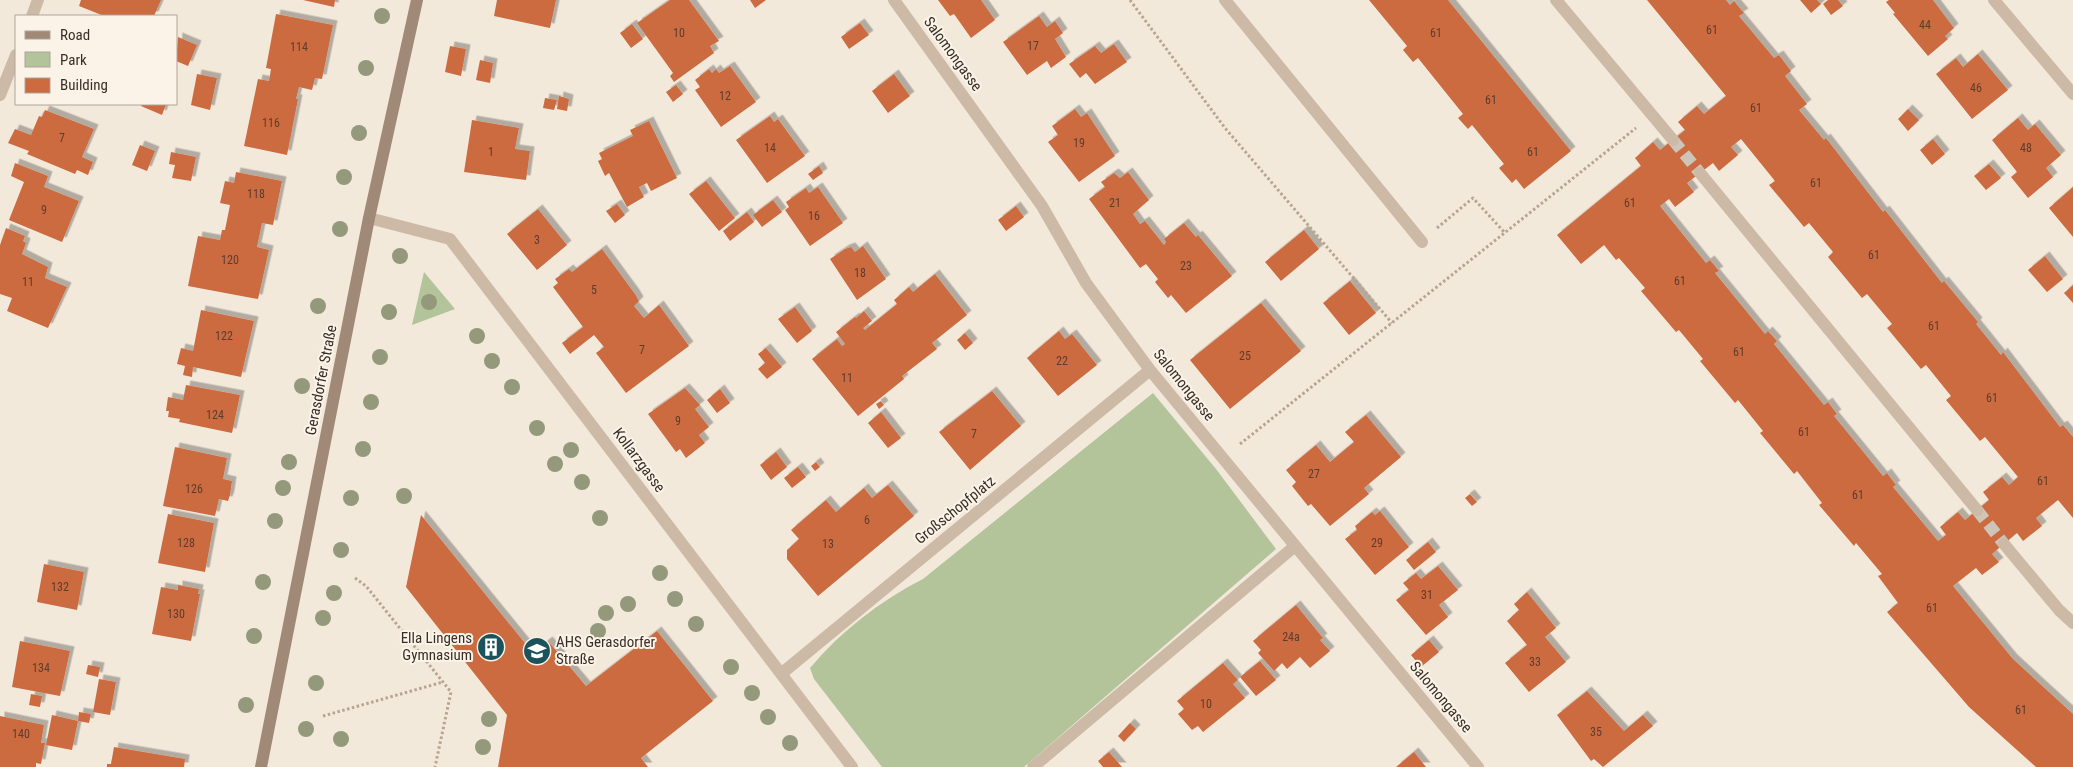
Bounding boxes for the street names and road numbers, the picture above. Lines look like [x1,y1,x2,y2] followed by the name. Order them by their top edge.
[920,13,986,95] street label: Salomongasse
[301,323,341,437] street label: Gerasdorfer Straße
[1150,345,1218,425] street label: Salomongasse
[609,424,669,496] street label: Kollarzgasse
[911,472,999,548] street label: Großschopfplatz
[1406,658,1476,736] street label: Salomongasse

